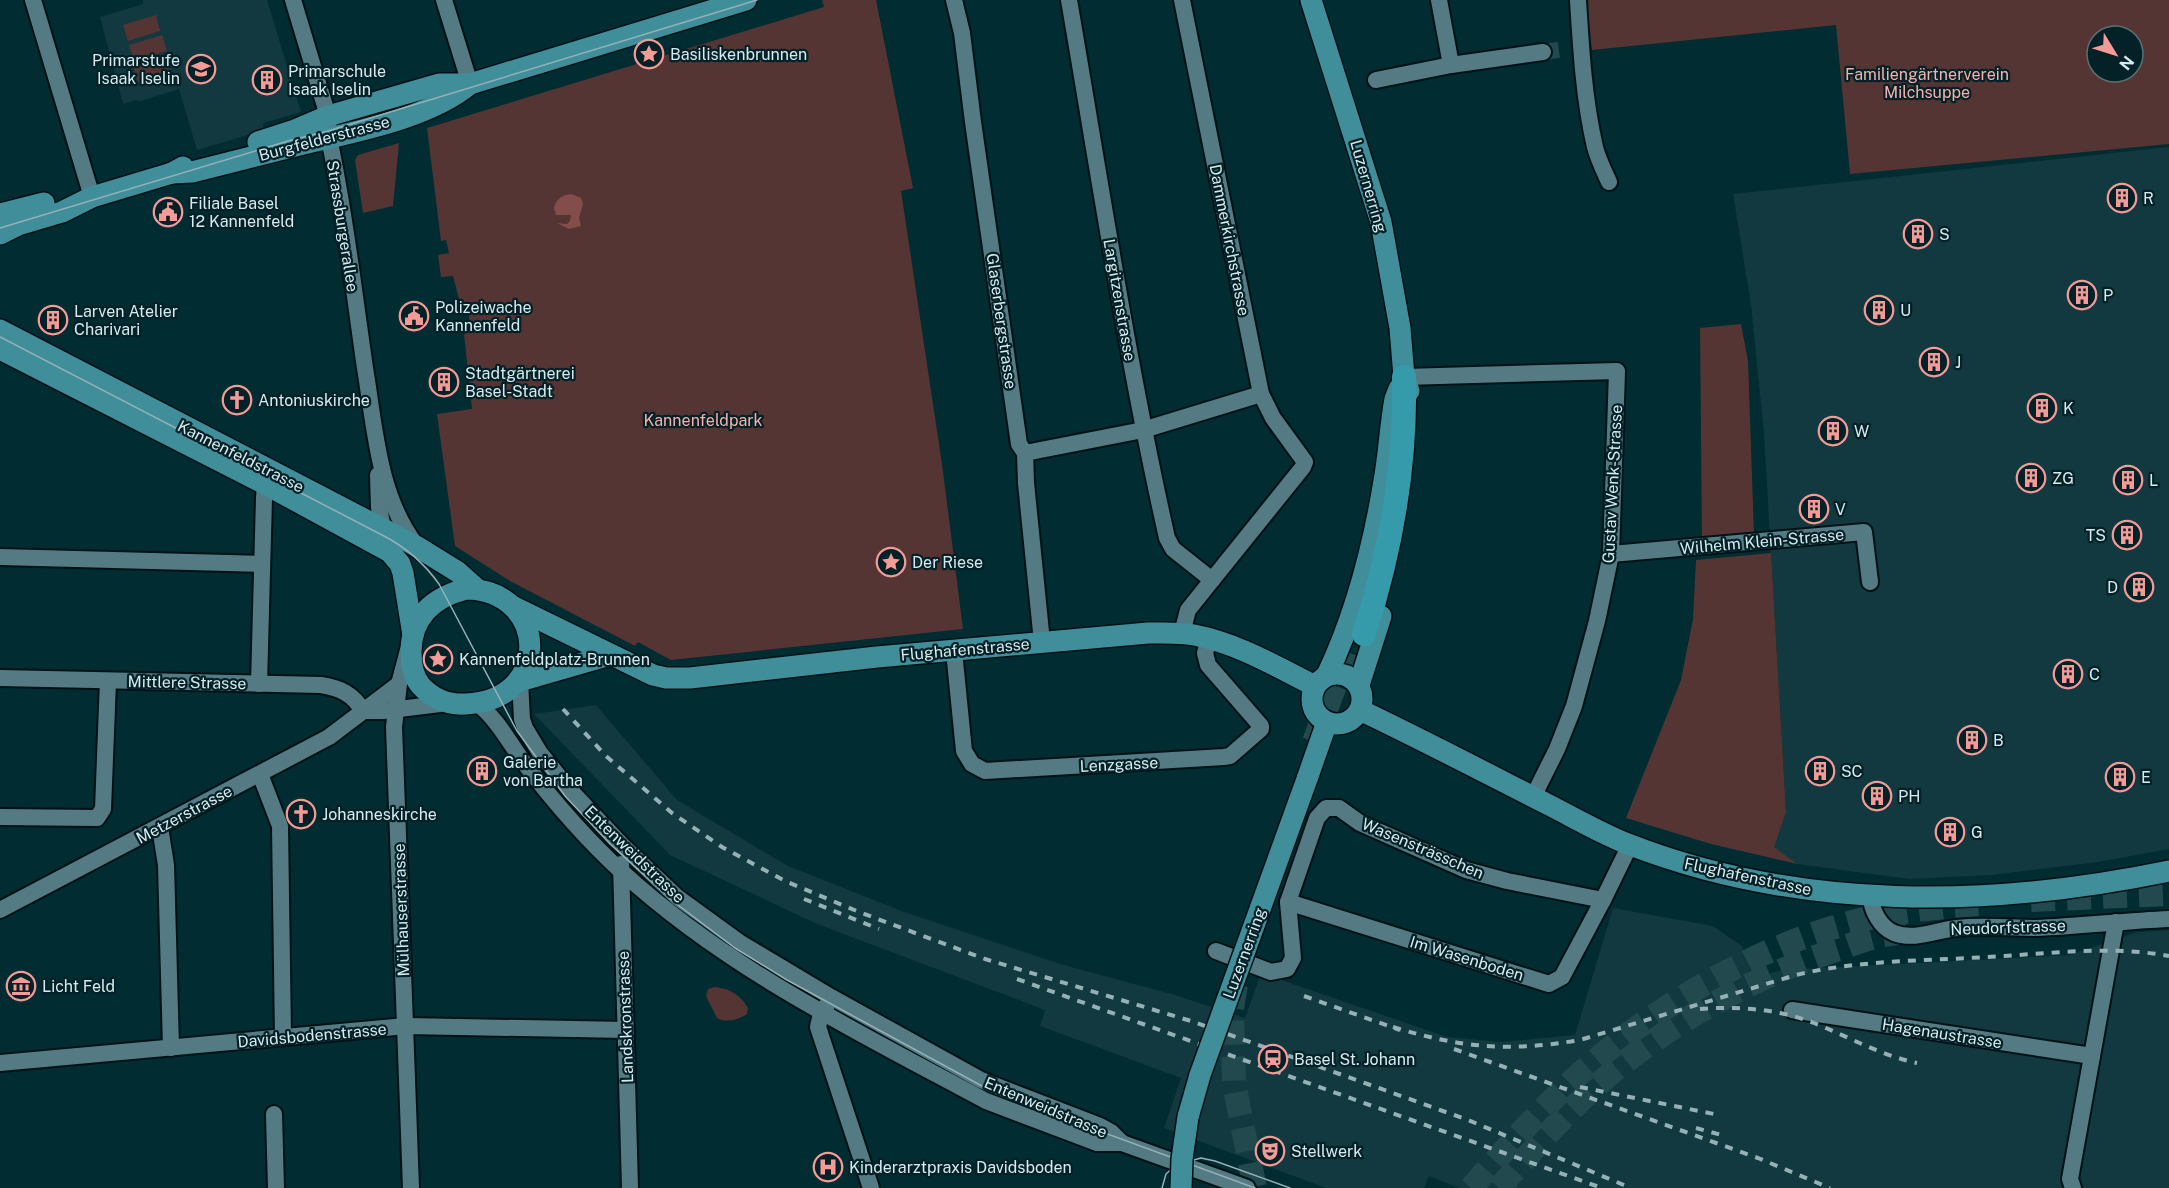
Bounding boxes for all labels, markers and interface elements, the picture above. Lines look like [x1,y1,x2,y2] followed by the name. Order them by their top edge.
[2085,24,2145,84] north arrow
[633,38,665,70] place icon: Basiliskenbrunnen
[670,45,807,64] place label: Basiliskenbrunnen
[92,51,180,88] place label: Primarstufe Isaak Iselin
[2115,52,2138,74] text: N
[185,53,217,85] school or university icon: Primarstufe Isaak Iselin
[288,62,386,99] place label: Primarschule Isaak Iselin
[251,64,283,96] building icon: Primarschule Isaak Iselin
[1845,65,2009,102] park label: Familiengärtnerverein Milchsuppe
[257,112,392,165] street label: Burgfelderstrasse
[1346,138,1391,235] street label: Luzernerring
[323,159,362,293] street label: Strassburgerallee
[1205,163,1254,317] street label: Dammerkirchstrasse
[2106,182,2138,214] building icon: R
[2143,189,2154,208] place label: R
[189,194,294,231] place label: Filiale Basel 12 Kannenfeld
[152,196,184,228] public building icon: Filiale Basel 12 Kannenfeld
[1902,218,1934,250] building icon: S
[1939,225,1950,244] place label: S
[1099,237,1140,363] street label: Largitzenstrasse
[983,252,1020,390] street label: Glaserbergstrasse
[2066,279,2098,311] building icon: P
[2103,286,2113,305] place label: P
[1863,294,1895,326] building icon: U
[435,298,532,335] place label: Polizeiwache Kannenfeld
[398,300,430,332] public building icon: Polizeiwache Kannenfeld
[1900,301,1911,320] place label: U
[74,302,178,339] place label: Larven Atelier Charivari
[37,304,69,336] building icon: Larven Atelier Charivari
[1918,346,1950,378] building icon: J
[1955,353,1961,372] place label: J
[465,364,575,401] place label: Stadtgärtnerei Basel-Stadt
[428,366,460,398] building icon: Stadtgärtnerei Basel-Stadt
[221,384,253,416] church icon: Antoniuskirche
[258,391,370,410] place label: Antoniuskirche
[2026,392,2058,424] building icon: K
[2063,399,2074,418] place label: K
[1599,404,1626,564] street label: Gustav Wenk-Strasse
[643,411,763,430] park label: Kannenfeldpark
[1817,415,1849,447] building icon: W
[174,416,307,497] street label: Kannenfeldstrasse
[1854,422,1869,441] place label: W
[2015,462,2047,494] building icon: ZG
[2112,464,2144,496] building icon: L
[2052,469,2074,488] place label: ZG
[2149,471,2158,490] place label: L
[1798,493,1830,525] building icon: V
[1835,500,1846,519] place label: V
[2111,519,2143,551] building icon: TS
[1679,525,1845,558] street label: Wilhelm Klein-Strasse
[2086,526,2106,545] place label: TS
[875,546,907,578] place icon: Der Riese
[912,553,983,572] place label: Der Riese
[2123,571,2155,603] building icon: D
[2107,578,2118,597] place label: D
[900,634,1030,665] street label: Flughafenstrasse
[422,643,454,675] place icon: Kannenfeldplatz-Brunnen
[459,650,650,669] place label: Kannenfeldplatz-Brunnen
[2052,658,2084,690] building icon: C
[2089,665,2100,684] place label: C
[127,672,247,693] street label: Mittlere Strasse
[1956,724,1988,756] building icon: B
[1993,731,2004,750] place label: B
[503,753,583,790] place label: Galerie von Bartha
[1079,753,1159,776] street label: Lenzgasse
[466,755,498,787] building icon: Galerie von Bartha
[1804,755,1836,787] building icon: SC
[2104,761,2136,793] building icon: E
[1841,762,1863,781] place label: SC
[2141,768,2151,787] place label: E
[1861,780,1893,812] building icon: PH
[133,781,235,848] street label: Metzerstrasse
[1898,787,1920,806] place label: PH
[285,798,317,830] church icon: Johanneskirche
[581,802,689,907] street label: Entenweidstrasse
[322,805,437,824] place label: Johanneskirche
[1359,814,1487,883] street label: Wasensträsschen
[1934,816,1966,848] building icon: G
[1971,823,1983,842] place label: G
[390,843,413,977] street label: Mülhauserstrasse
[1683,854,1813,899] street label: Flughafenstrasse
[1219,905,1270,1001] street label: Luzernerring
[1950,916,2066,939] street label: Neudorfstrasse
[1408,932,1526,985] street label: Im Wasenboden
[614,951,637,1083] street label: Landskronstrasse
[5,970,37,1002] museum icon: Licht Feld
[42,977,115,996] place label: Licht Feld
[1881,1015,2003,1052] street label: Hagenaustrasse
[237,1020,387,1051] street label: Davidsbodenstrasse
[1257,1043,1289,1075] station icon: Basel St. Johann
[1294,1050,1415,1069] place label: Basel St. Johann
[982,1073,1110,1142] street label: Entenweidstrasse
[1254,1135,1286,1167] theatre icon: Stellwerk
[1291,1142,1362,1161] place label: Stellwerk
[812,1151,844,1183] hospital icon: Kinderarztpraxis Davidsboden
[849,1158,1072,1177] place label: Kinderarztpraxis Davidsboden

